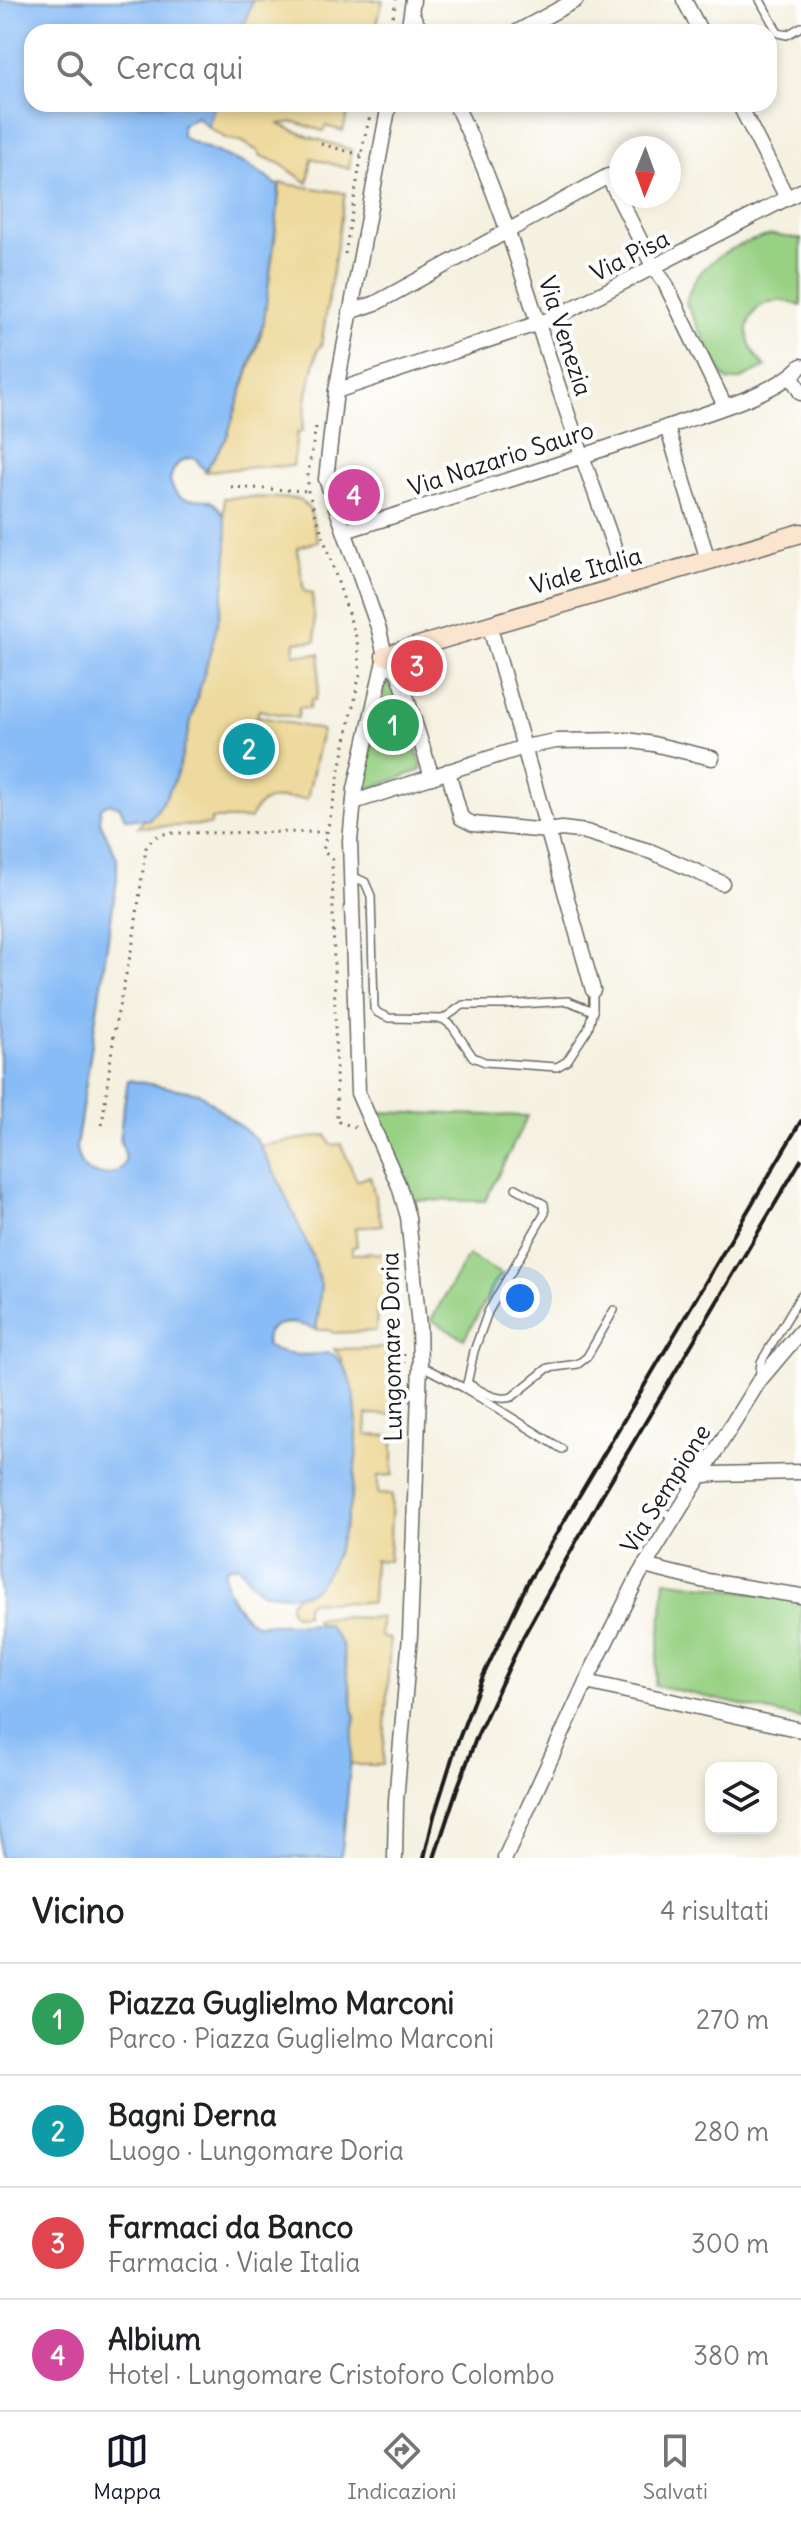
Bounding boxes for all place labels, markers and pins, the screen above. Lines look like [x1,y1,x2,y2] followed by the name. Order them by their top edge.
[328,465,380,525] pin: 4
[391,636,443,696] pin: 3
[367,695,419,755] pin: 1
[223,719,275,779] pin: 2

